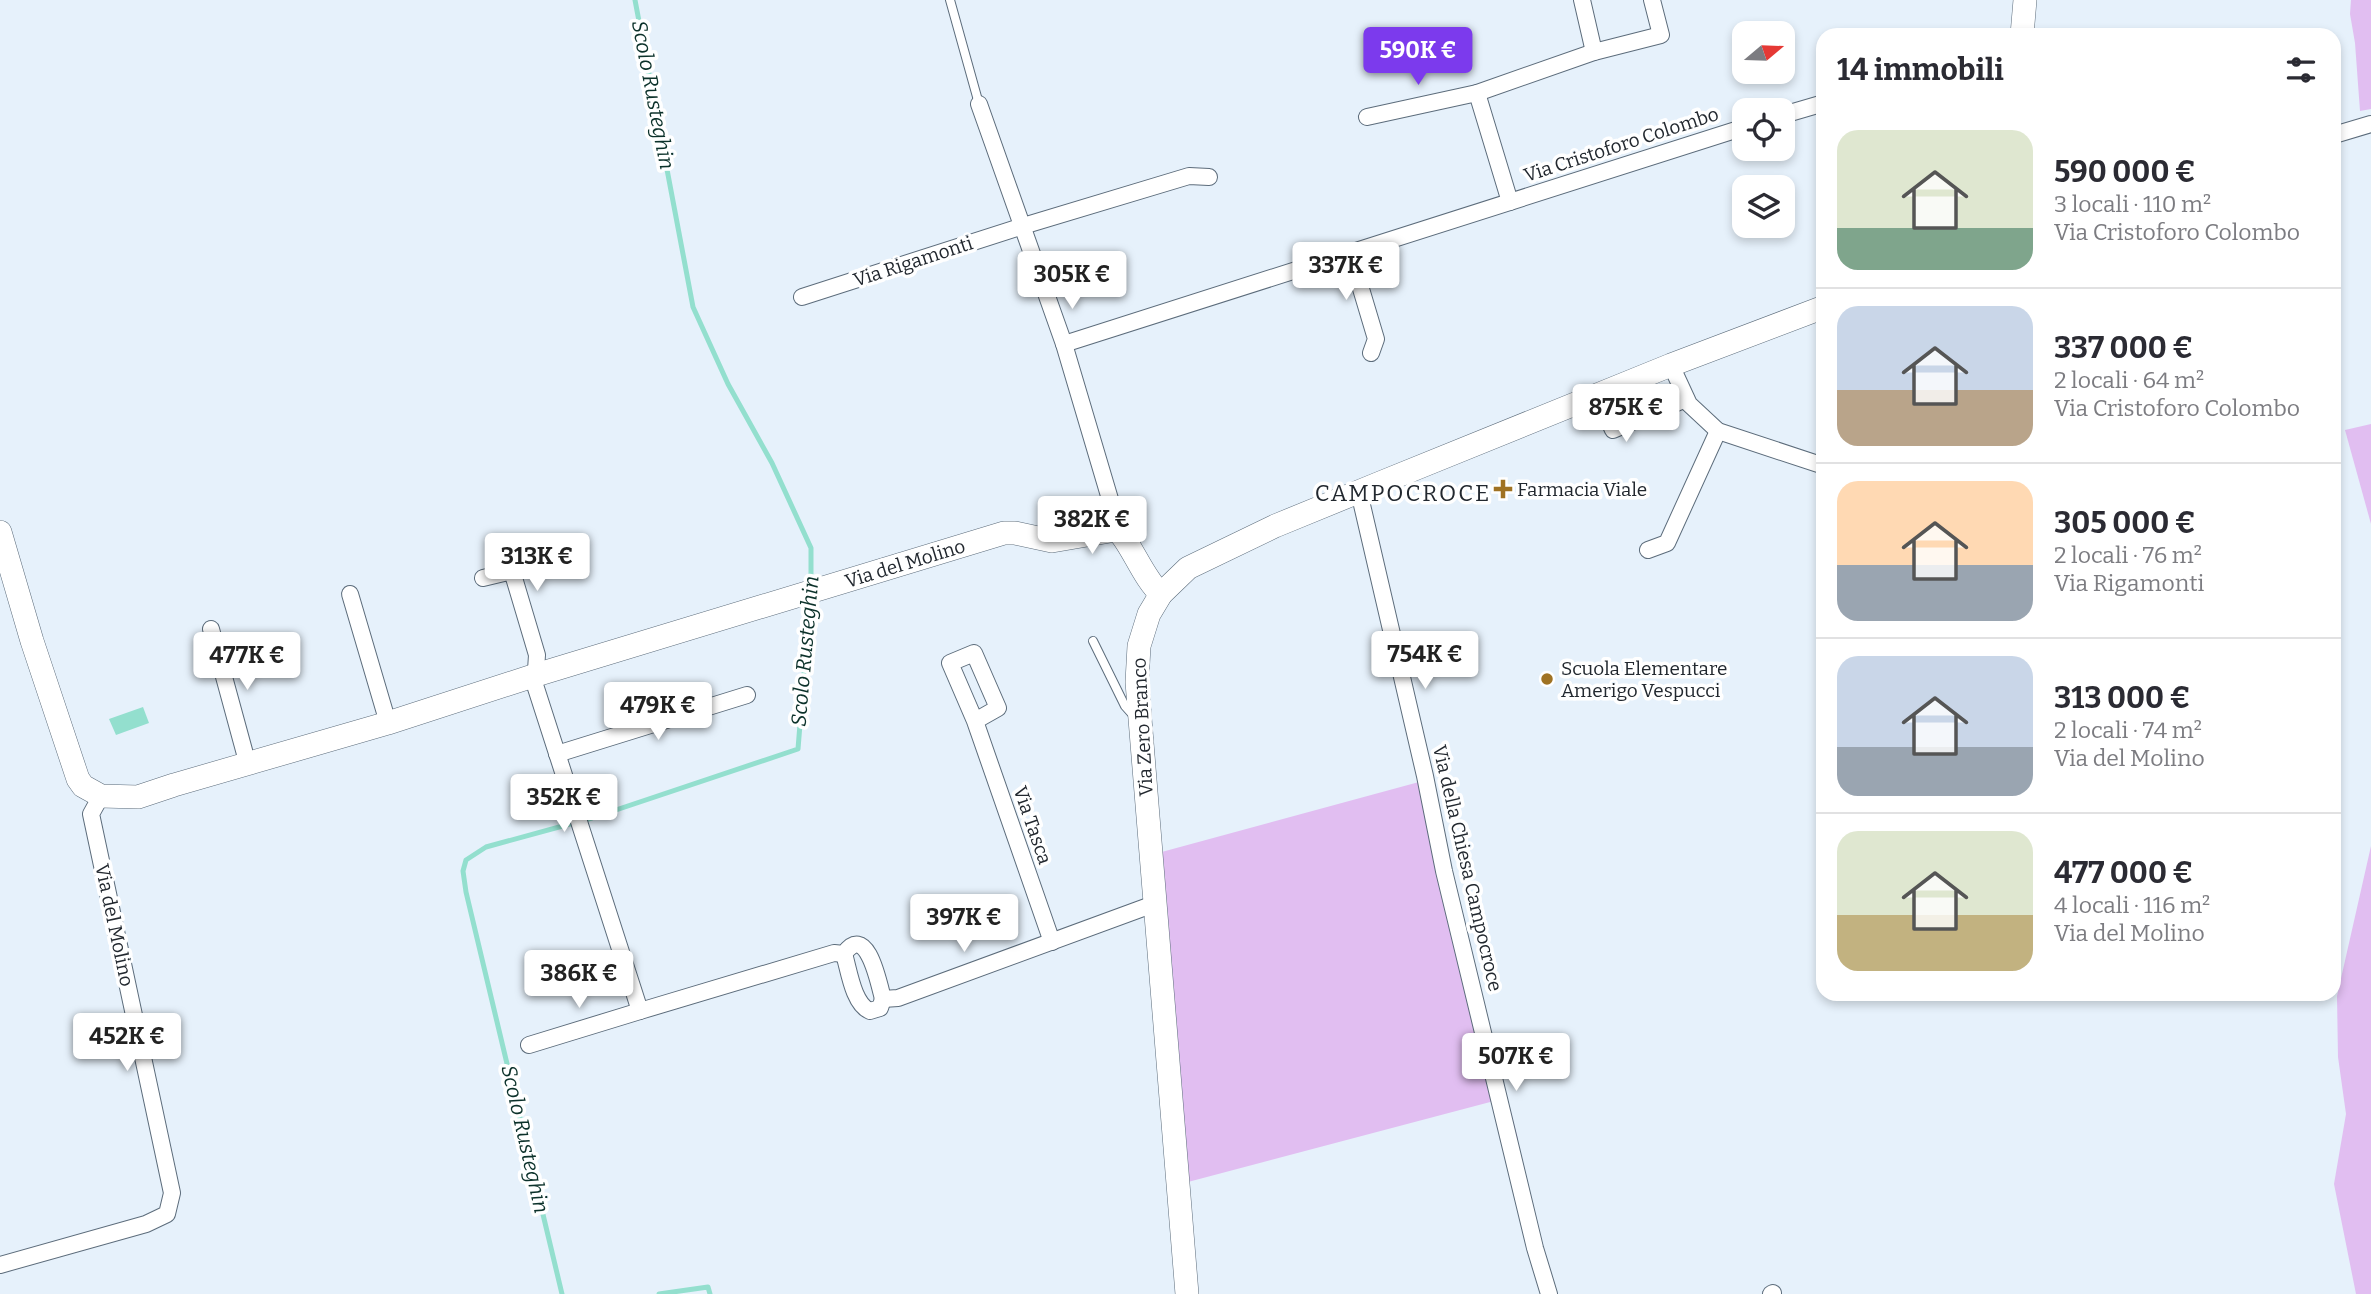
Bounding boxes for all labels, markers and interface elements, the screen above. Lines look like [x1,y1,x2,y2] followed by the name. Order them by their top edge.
[626,18,680,172] water label: Scolo Rusteghin
[1732,21,1796,84] north arrow
[1732,21,1795,238] map controls
[1361,28,1475,87] pin: 590K €
[1379,36,1457,64] text: 590K €
[2282,51,2320,89] icon: filters
[1837,52,2004,88] text: 14 immobili
[1732,98,1795,161] button: locate
[1521,102,1721,187] street label: Via Cristoforo Colombo
[2054,154,2196,190] text: 590 000 €
[1893,158,1977,242] icon: home
[1732,175,1795,238] button: layers
[2054,190,2211,218] text: 3 locali · 110 m²
[2054,218,2300,246] text: Via Cristoforo Colombo
[851,231,976,292] street label: Via Rigamonti
[1289,243,1403,302] pin: 337K €
[1308,251,1384,279] text: 337K €
[1015,252,1129,311] pin: 305K €
[1033,260,1111,288] text: 305K €
[2054,330,2193,366] text: 337 000 €
[1893,334,1977,418] icon: home
[2054,366,2204,394] text: 2 locali · 64 m²
[1569,384,1683,444] pin: 875K €
[1588,393,1664,421] text: 875K €
[2054,394,2300,422] text: Via Cristoforo Colombo
[1517,478,1647,501] place label: Farmacia Viale
[1315,479,1491,507] district label: CAMPOCROCE
[1495,481,1511,497] marker: Farmacia Viale
[1035,496,1149,556] pin: 382K €
[1054,505,1130,533] text: 382K €
[2054,505,2196,541] text: 305 000 €
[1893,509,1977,593] icon: home
[480,534,594,593] pin: 313K €
[842,534,968,593] street label: Via del Molino
[2054,541,2202,569] text: 2 locali · 76 m²
[501,542,573,570] text: 313K €
[2054,569,2204,597] text: Via Rigamonti
[785,575,825,727] water label: Scolo Rusteghin
[190,632,304,692] pin: 477K €
[1368,632,1482,691] pin: 754K €
[1387,640,1463,668] text: 754K €
[209,641,285,669] text: 477K €
[1127,657,1158,797] street label: Via Zero Branco
[1561,657,1727,702] place label: Scuola Elementare Amerigo Vespucci
[1539,671,1555,687] marker: Scuola Elementare Amerigo Vespucci
[2054,680,2190,716] text: 313 000 €
[601,682,715,742] pin: 479K €
[1893,684,1977,768] icon: home
[620,691,696,719] text: 479K €
[2054,716,2202,744] text: 2 locali · 74 m²
[1428,743,1507,994] street label: Via della Chiesa Campocroce
[2054,744,2205,772] text: Via del Molino
[507,774,621,834] pin: 352K €
[526,783,602,811] text: 352K €
[1008,783,1057,868] street label: Via Tasca
[2054,855,2193,891] text: 477 000 €
[1893,859,1977,943] icon: home
[90,862,139,988] street label: Via del Molino
[2054,891,2210,919] text: 4 locali · 116 m²
[907,894,1021,954] pin: 397K €
[926,903,1002,931] text: 397K €
[2054,919,2205,947] text: Via del Molino
[522,950,636,1010] pin: 386K €
[540,959,618,987] text: 386K €
[70,1014,184,1073] pin: 452K €
[89,1022,165,1050] text: 452K €
[1459,1034,1573,1093] pin: 507K €
[1478,1042,1554,1070] text: 507K €
[495,1062,555,1216] water label: Scolo Rusteghin

